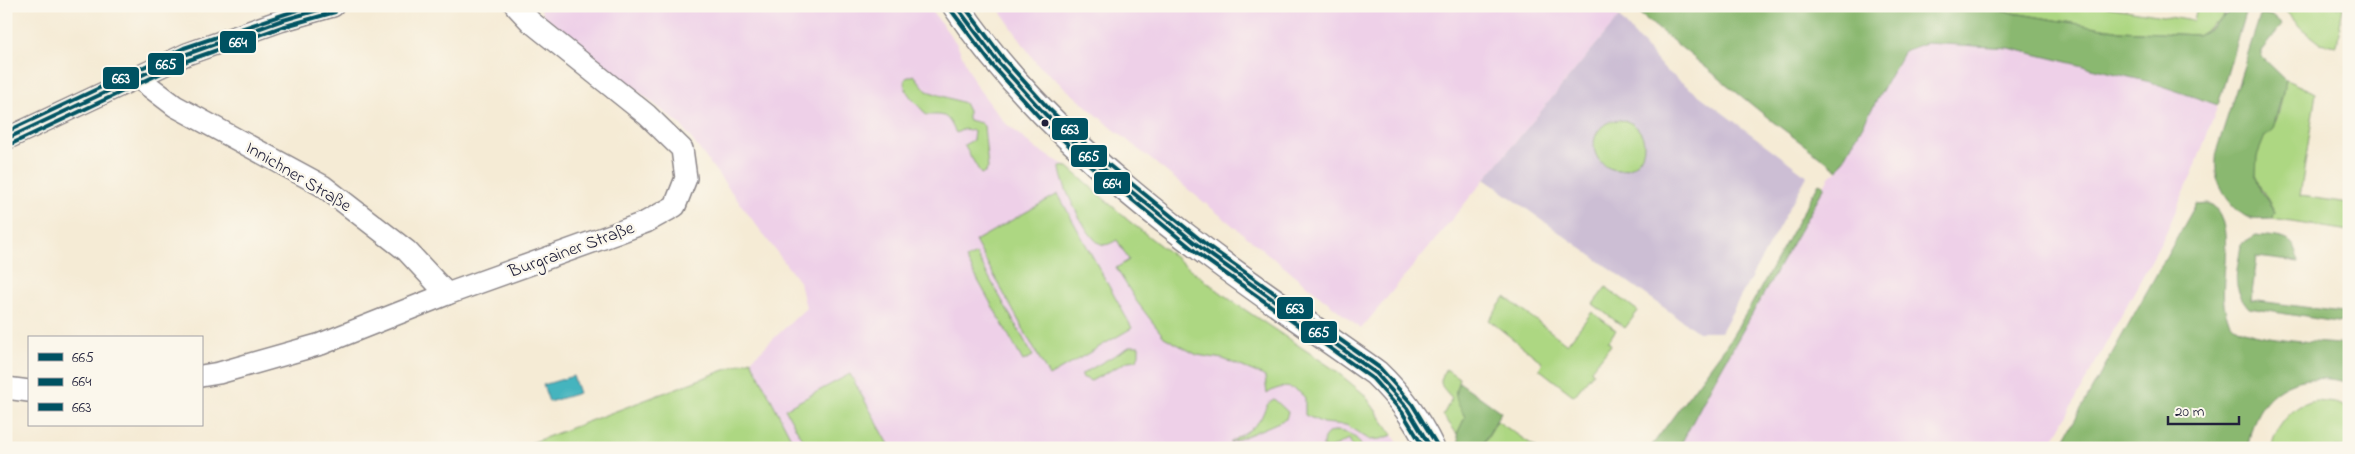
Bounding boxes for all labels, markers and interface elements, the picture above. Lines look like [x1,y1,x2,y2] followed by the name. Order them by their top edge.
[219,30,257,54] line badge: 664
[228,33,247,54] text: 664
[147,52,185,76] line badge: 665
[155,55,176,76] text: 665
[102,66,140,90] line badge: 663
[111,69,130,90] text: 663
[1051,117,1089,141] line badge: 663
[1040,118,1050,128] unlabelled marker
[1060,120,1079,141] text: 663
[240,136,357,220] street label: Innichner Straße
[1070,144,1108,168] line badge: 665
[1078,147,1099,168] text: 665
[1093,171,1131,195] line badge: 664
[1102,174,1121,195] text: 664
[504,216,639,287] street label: Burgrainer Straße
[1276,296,1314,320] line badge: 663
[1285,299,1304,320] text: 663
[1300,320,1338,344] line badge: 665
[1308,323,1329,344] text: 665
[28,336,202,426] legend
[72,347,94,369] text: 665
[72,371,91,393] text: 664
[2168,394,2239,426] scale bar
[72,397,91,419] text: 663
[2175,401,2205,423] text: 20 m

